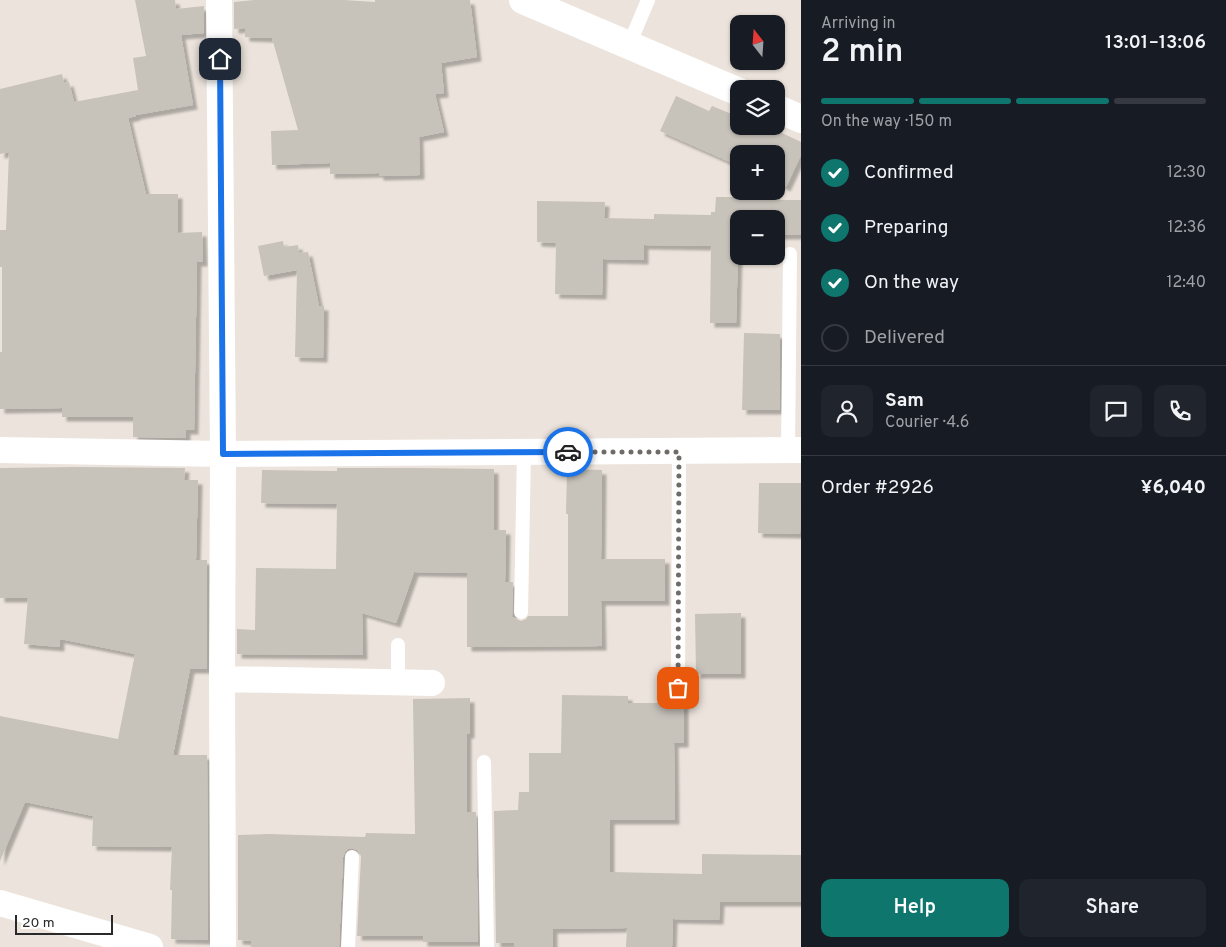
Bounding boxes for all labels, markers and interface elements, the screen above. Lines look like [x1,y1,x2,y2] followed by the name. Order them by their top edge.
[821,14,896,34] text: Arriving in
[730,15,785,70] north arrow
[730,15,785,265] map controls
[1105,31,1206,55] text: 13:01–13:06
[821,33,903,73] text: 2 min
[199,38,241,80] pin
[206,45,234,73] icon: home
[730,80,785,135] button: layers
[821,112,952,132] text: On the way · 150 m
[730,145,785,200] button: +
[821,159,849,187] icon: check
[864,161,954,185] text: Confirmed
[1167,163,1206,183] text: 12:30
[730,210,785,265] button: −
[821,214,849,242] icon: check
[864,216,948,240] text: Preparing
[1167,218,1206,238] text: 12:36
[821,269,849,297] icon: check
[864,271,959,295] text: On the way
[1166,273,1206,293] text: 12:40
[864,326,945,350] text: Delivered
[821,385,873,437] button: person
[1090,385,1142,437] button: chat
[1154,385,1206,437] button: phone
[885,389,924,413] text: Sam
[885,413,969,433] text: Courier · 4.6
[543,427,593,477] courier
[554,438,582,466] icon: car
[821,476,934,500] text: Order #2926
[1141,476,1206,500] text: ¥6,040
[657,667,699,709] pin
[664,674,692,702] icon: bag
[821,879,1009,937] button: Help
[1019,879,1206,937] button: Share
[15,912,112,935] scale bar
[22,915,55,932] text: 20 m

